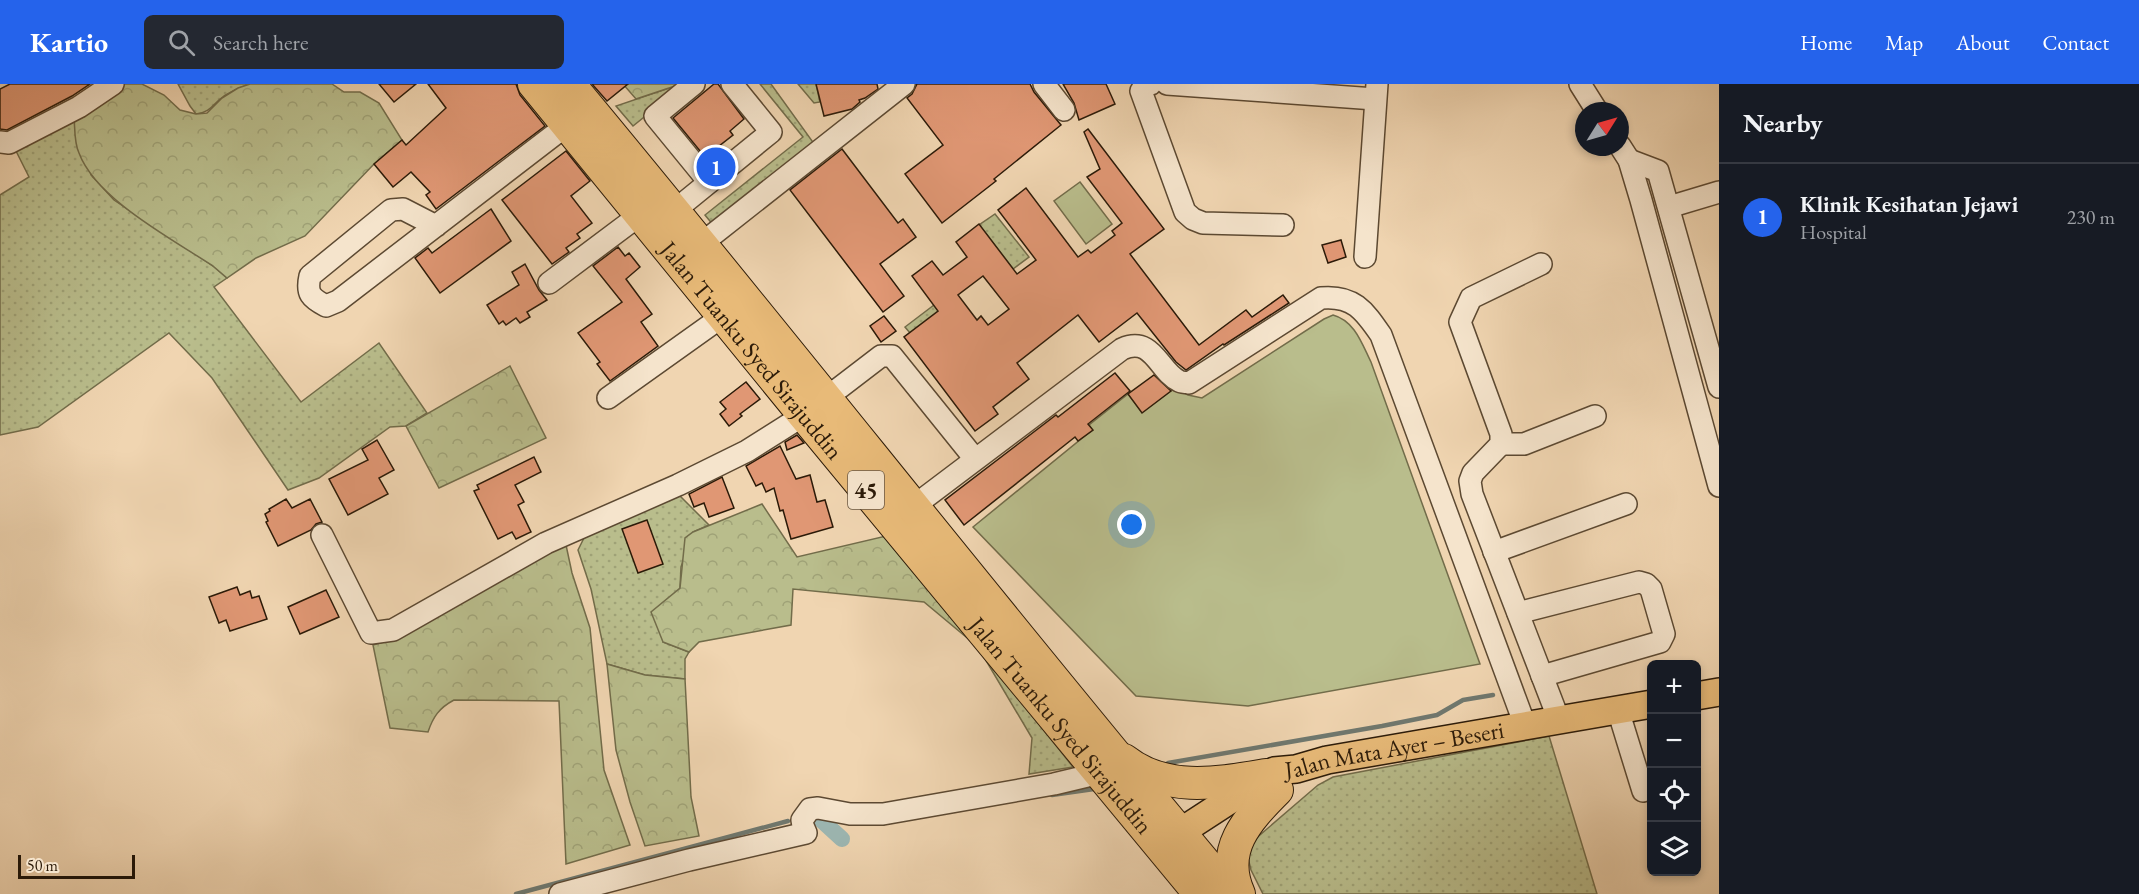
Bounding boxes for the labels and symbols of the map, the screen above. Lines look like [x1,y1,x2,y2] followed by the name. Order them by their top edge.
[1575,102,1629,156] north arrow
[696,144,736,190] pin: 1
[652,233,851,466] street label: Jalan Tuanku Syed Sirajuddin
[848,471,884,509] road number: 45
[1117,510,1146,539] your location
[961,609,1160,840] street label: Jalan Tuanku Syed Sirajuddin
[1281,714,1506,785] street label: Jalan Mata Ayer – Beseri
[18,852,135,880] scale bar

